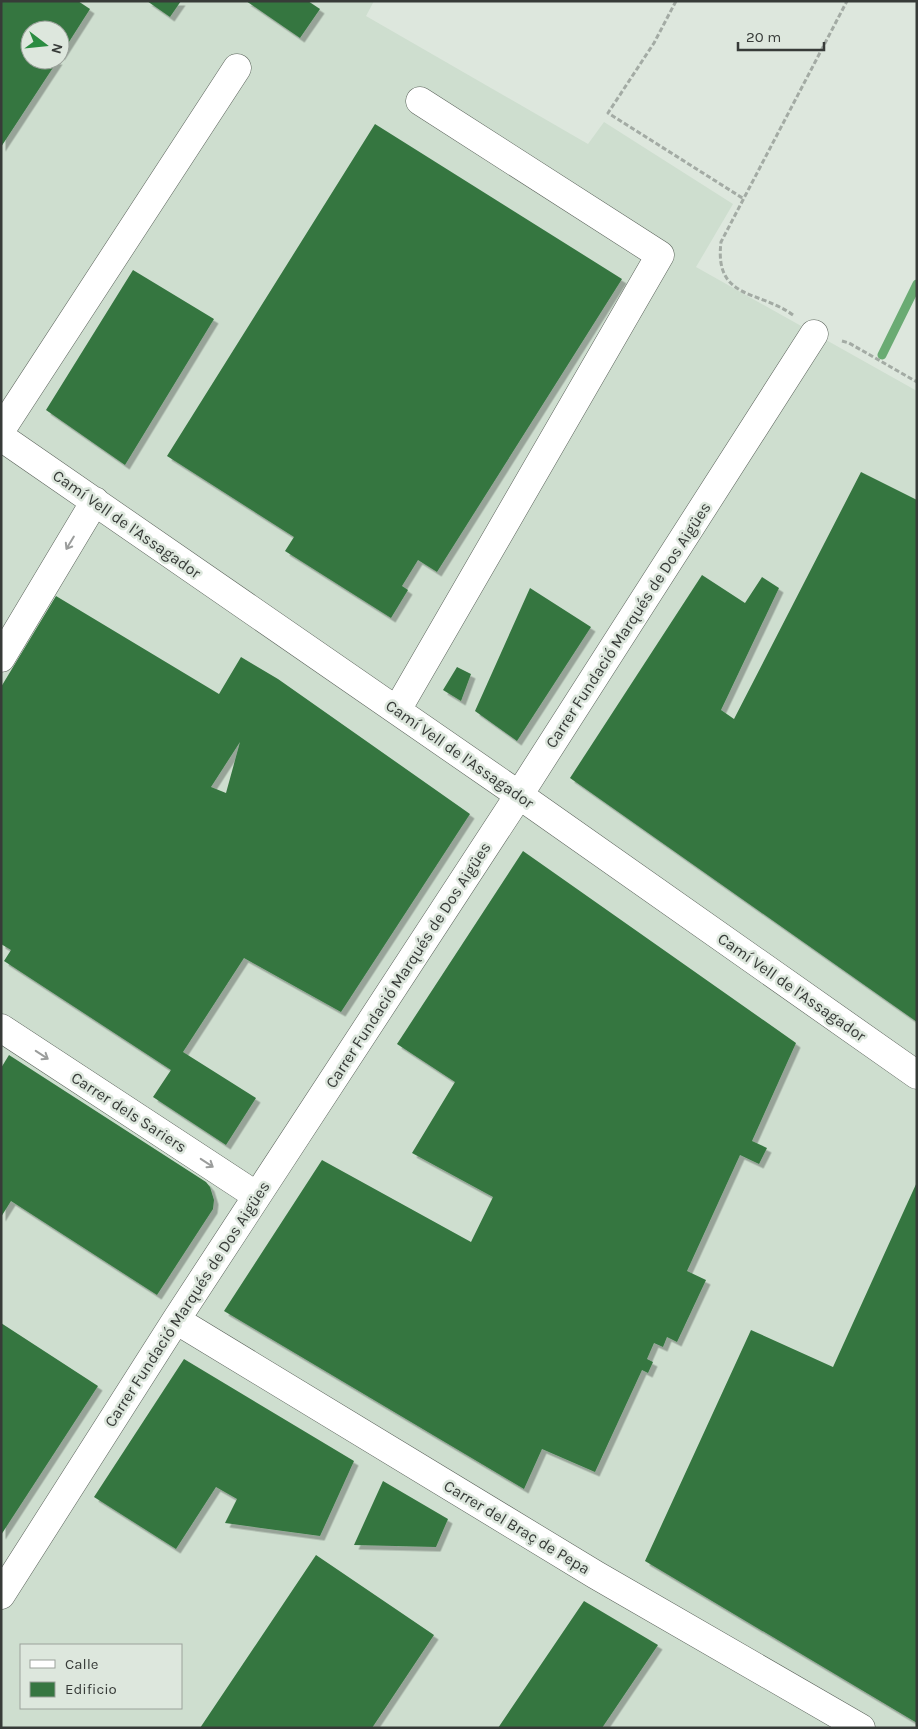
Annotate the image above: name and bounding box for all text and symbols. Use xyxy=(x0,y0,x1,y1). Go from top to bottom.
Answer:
north arrow xyxy=(20,20,70,70)
scale bar xyxy=(738,20,824,52)
text: 20 m xyxy=(746,28,781,46)
text: N xyxy=(47,41,67,56)
street label: Camí Vell de l'Assagador xyxy=(49,466,205,583)
street label: Carrer Fundació Marqués de Dos Aigües xyxy=(541,499,715,751)
one-way arrow xyxy=(65,536,75,550)
street label: Camí Vell de l'Assagador xyxy=(382,696,538,813)
street label: Carrer Fundació Marqués de Dos Aigües xyxy=(321,839,495,1091)
street label: Camí Vell de l'Assagador xyxy=(714,929,870,1046)
one-way arrow xyxy=(35,1050,49,1060)
street label: Carrer dels Sariers xyxy=(68,1068,190,1156)
one-way arrow xyxy=(200,1158,214,1168)
street label: Carrer Fundació Marqués de Dos Aigües xyxy=(100,1178,274,1430)
street label: Carrer del Braç de Pepa xyxy=(440,1476,594,1578)
legend xyxy=(20,1644,182,1709)
text: Calle xyxy=(65,1655,99,1673)
text: Edificio xyxy=(65,1680,117,1698)

